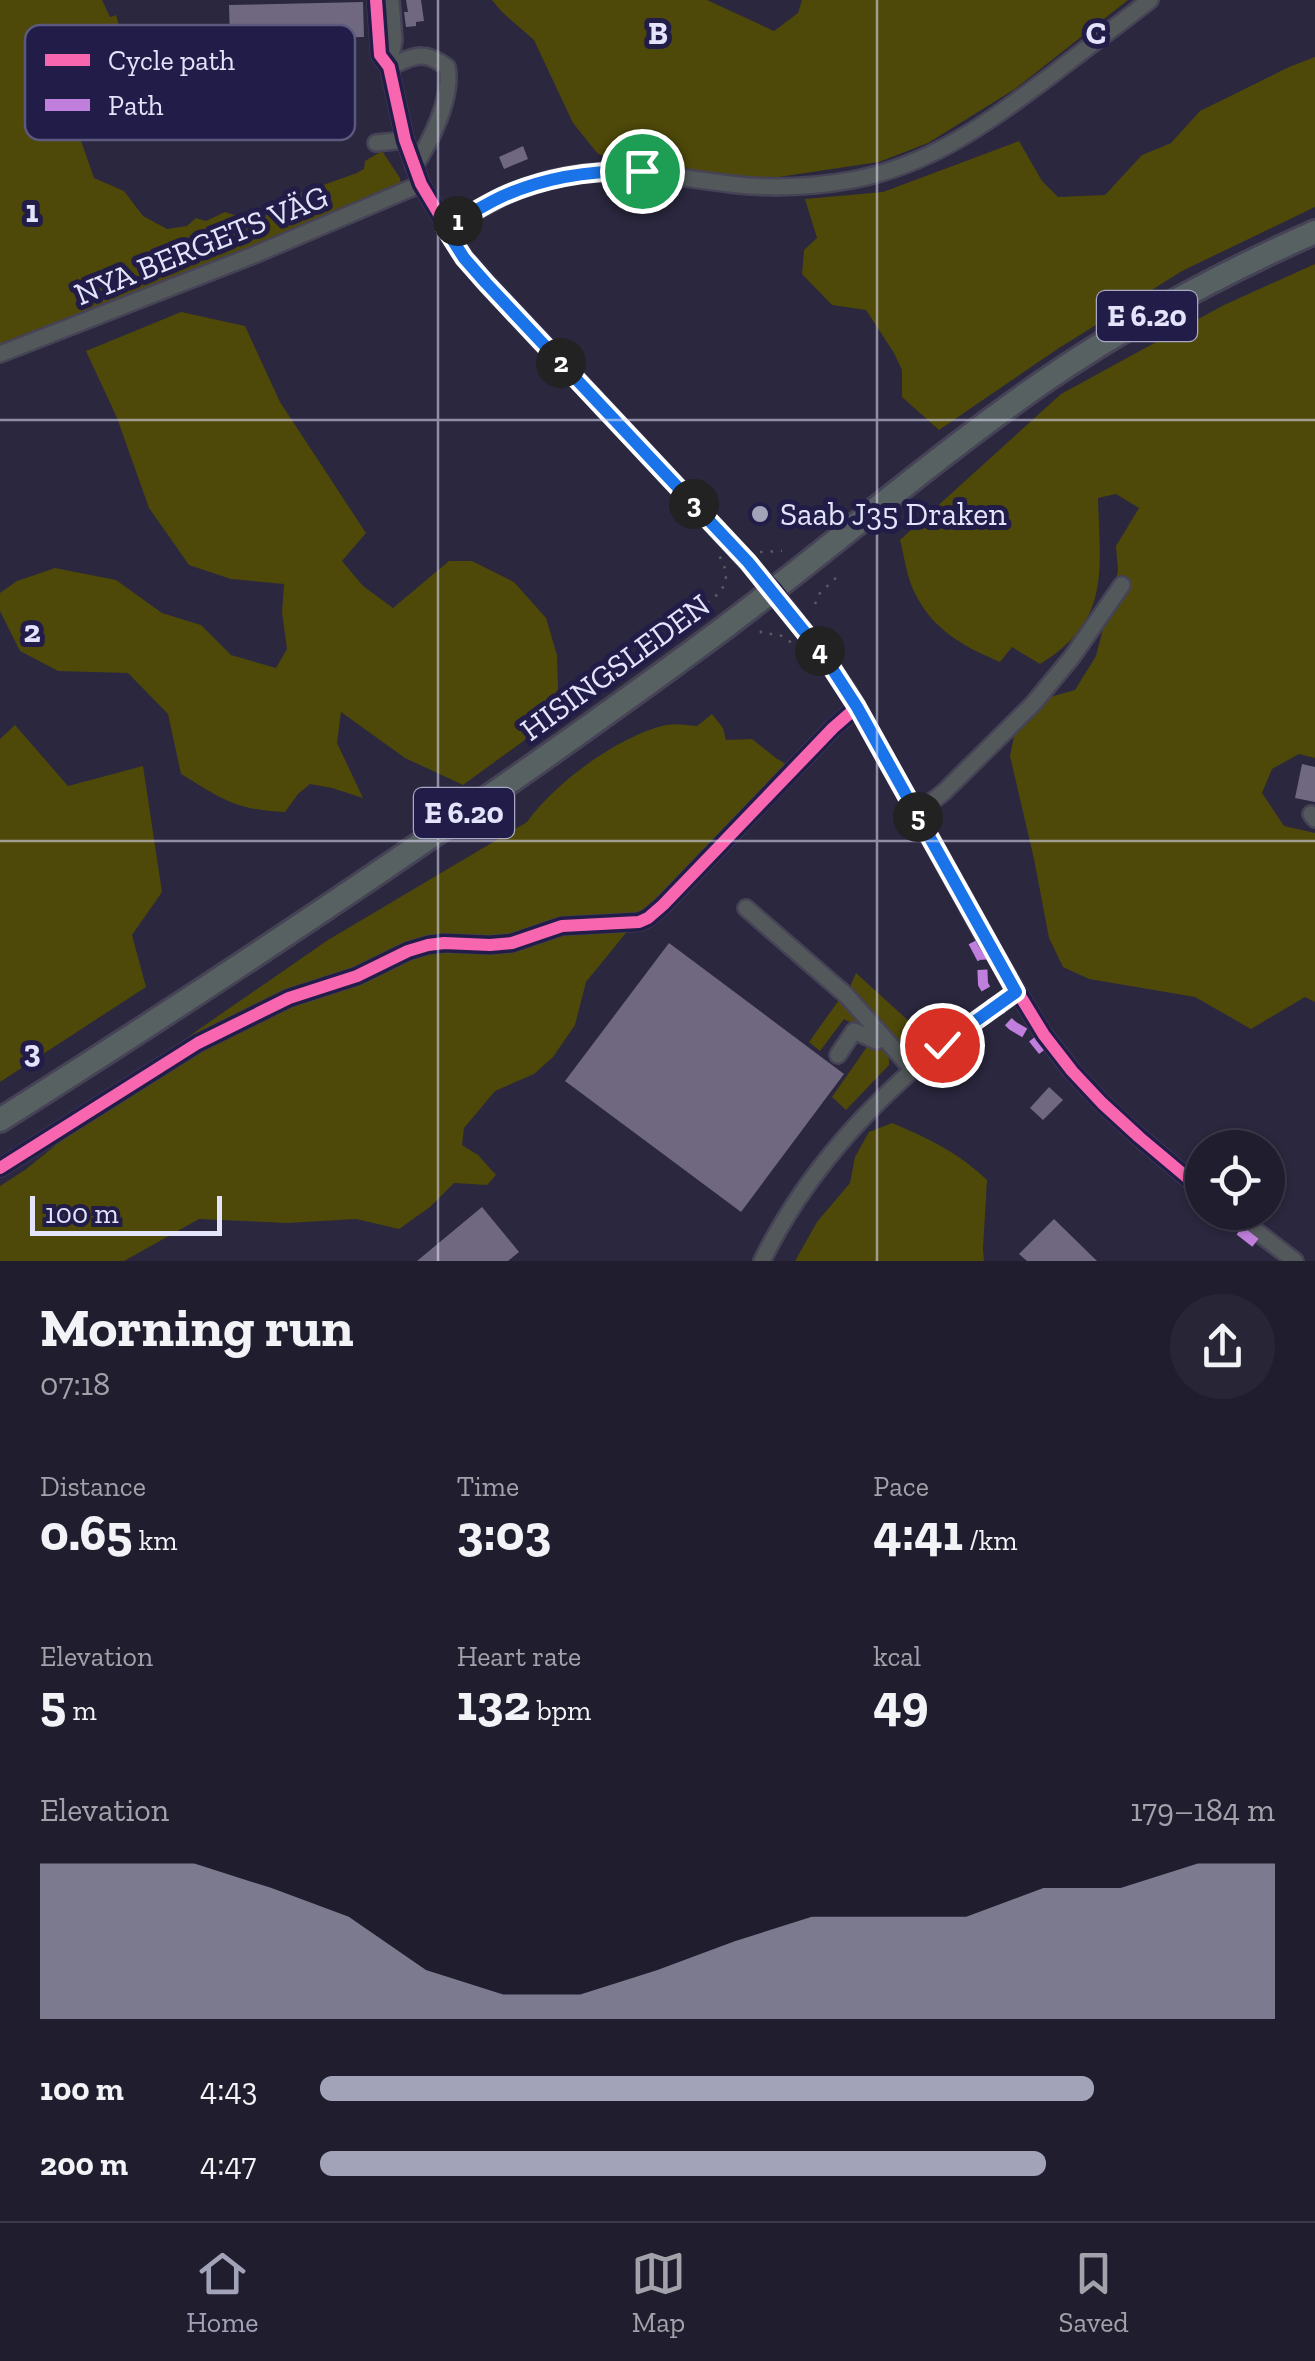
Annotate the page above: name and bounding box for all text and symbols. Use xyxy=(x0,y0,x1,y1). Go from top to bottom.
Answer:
text: B xyxy=(648,14,668,52)
text: C xyxy=(1086,14,1106,52)
legend xyxy=(25,25,355,140)
text: Cycle path xyxy=(108,44,235,77)
text: Path xyxy=(108,89,164,122)
pin xyxy=(600,129,685,214)
icon: arrive xyxy=(615,144,670,199)
street label: NYA BERGETS VÄG xyxy=(69,177,333,313)
text: 1 xyxy=(26,192,39,230)
pin: 1 xyxy=(433,196,483,246)
text: 1 xyxy=(452,204,464,237)
road number: E 6.20 xyxy=(1097,291,1197,341)
pin: 2 xyxy=(536,338,586,388)
text: 2 xyxy=(553,346,569,379)
pin: 3 xyxy=(669,479,719,529)
text: 3 xyxy=(687,487,701,520)
place label: Saab J35 Draken xyxy=(780,495,1007,533)
marker: Saab J35 Draken xyxy=(749,503,771,525)
street label: HISINGSLEDEN xyxy=(513,585,717,749)
text: 2 xyxy=(23,612,41,650)
pin: 4 xyxy=(795,626,845,676)
text: 4 xyxy=(812,634,828,667)
road number: E 6.20 xyxy=(414,788,514,838)
pin: 5 xyxy=(893,792,943,842)
text: 5 xyxy=(911,800,925,833)
pin xyxy=(900,1003,985,1088)
icon: check xyxy=(915,1018,970,1073)
text: 3 xyxy=(23,1032,41,1070)
map controls xyxy=(1185,1130,1285,1230)
button: locate xyxy=(1185,1130,1285,1230)
scale bar xyxy=(30,1191,222,1236)
text: 100 m xyxy=(45,1197,119,1230)
text: Morning run xyxy=(40,1294,354,1360)
button: share xyxy=(1170,1294,1275,1399)
text: 07:18 xyxy=(40,1365,110,1403)
text: Distance xyxy=(40,1470,146,1503)
text: Time xyxy=(457,1470,519,1503)
text: Pace xyxy=(873,1470,929,1503)
text: 0.65 xyxy=(40,1503,132,1563)
text: 3:03 xyxy=(457,1503,551,1563)
text: 4:41 xyxy=(873,1503,963,1563)
text: km xyxy=(132,1524,178,1557)
text: /km xyxy=(963,1524,1018,1557)
text: Elevation xyxy=(40,1640,153,1673)
text: Heart rate xyxy=(457,1640,581,1673)
text: kcal xyxy=(873,1640,921,1673)
text: 5 xyxy=(40,1673,66,1733)
text: 132 xyxy=(457,1673,530,1733)
text: 49 xyxy=(873,1673,929,1733)
text: m xyxy=(66,1694,97,1727)
text: bpm xyxy=(530,1694,591,1727)
text: Elevation xyxy=(40,1791,169,1829)
text: 179–184 m xyxy=(1130,1791,1275,1829)
text: 100 m xyxy=(40,2070,124,2108)
text: 4:43 xyxy=(200,2070,257,2108)
text: 200 m xyxy=(40,2145,128,2183)
text: 4:47 xyxy=(200,2145,256,2183)
tab: Home xyxy=(186,2246,258,2339)
tab: Map xyxy=(631,2246,686,2339)
tab: Saved xyxy=(1059,2246,1129,2339)

